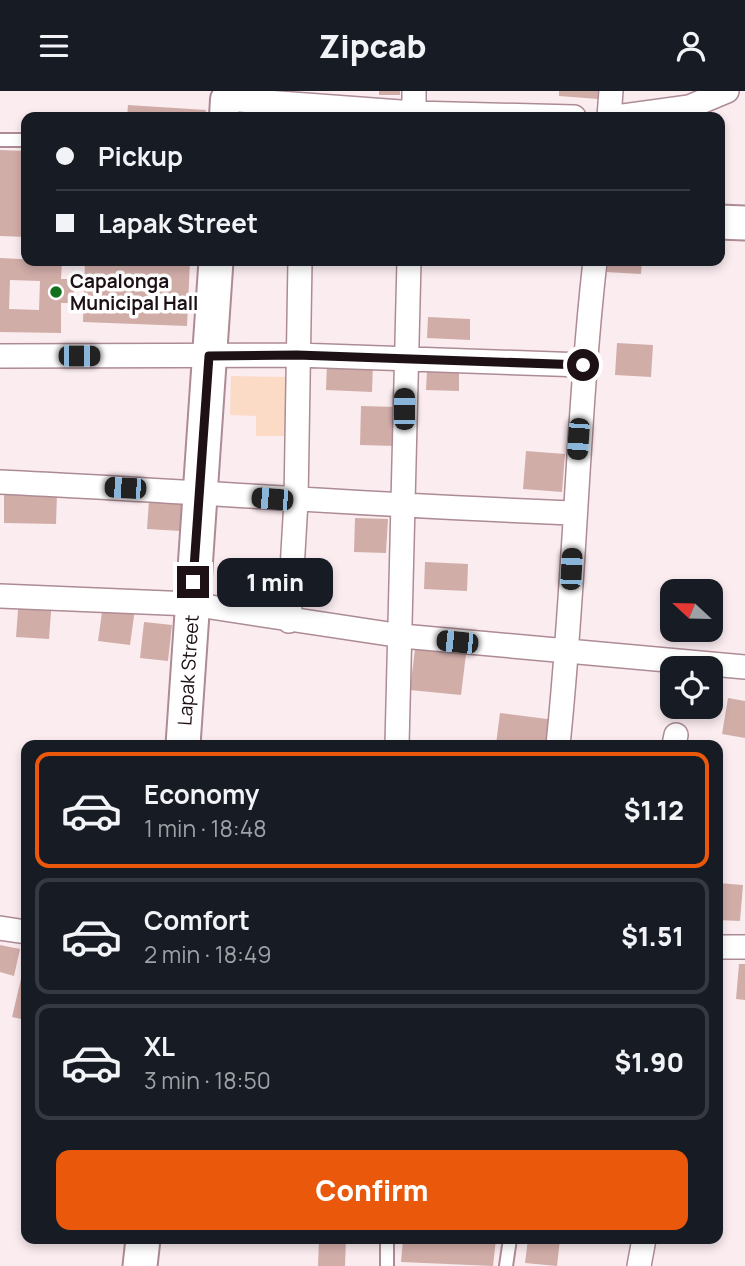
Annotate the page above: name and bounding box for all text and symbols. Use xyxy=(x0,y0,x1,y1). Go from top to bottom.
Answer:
text: Zipcab xyxy=(318,24,427,68)
icon: menu xyxy=(35,27,73,65)
icon: person xyxy=(672,27,710,65)
text: Pickup xyxy=(98,138,183,174)
text: Lapak Street xyxy=(98,205,258,241)
place label: Capalonga Municipal Hall xyxy=(70,268,198,316)
marker: Capalonga Municipal Hall xyxy=(48,284,64,300)
car xyxy=(59,346,101,367)
route start xyxy=(567,349,599,381)
car xyxy=(394,388,415,430)
car xyxy=(567,417,590,461)
car xyxy=(104,476,147,500)
car xyxy=(251,487,294,511)
car xyxy=(560,547,583,591)
callout: 1 min xyxy=(218,557,333,607)
route end xyxy=(177,566,209,598)
text: 1 min xyxy=(246,566,304,598)
north arrow xyxy=(660,579,723,642)
map controls xyxy=(660,579,723,719)
street label: Lapak Street xyxy=(171,614,205,727)
car xyxy=(436,629,479,655)
button: locate xyxy=(660,656,723,719)
text: Economy xyxy=(144,776,259,812)
icon: car xyxy=(60,779,123,842)
text: $1.12 xyxy=(624,792,684,828)
text: 1 min · 18:48 xyxy=(144,812,267,844)
text: Comfort xyxy=(144,902,250,938)
icon: car xyxy=(60,905,123,968)
text: $1.51 xyxy=(621,918,684,954)
text: 2 min · 18:49 xyxy=(144,938,271,970)
text: XL xyxy=(144,1028,175,1064)
icon: car xyxy=(60,1031,123,1094)
text: $1.90 xyxy=(615,1044,684,1080)
text: 3 min · 18:50 xyxy=(144,1064,271,1096)
button: Confirm xyxy=(56,1150,688,1230)

